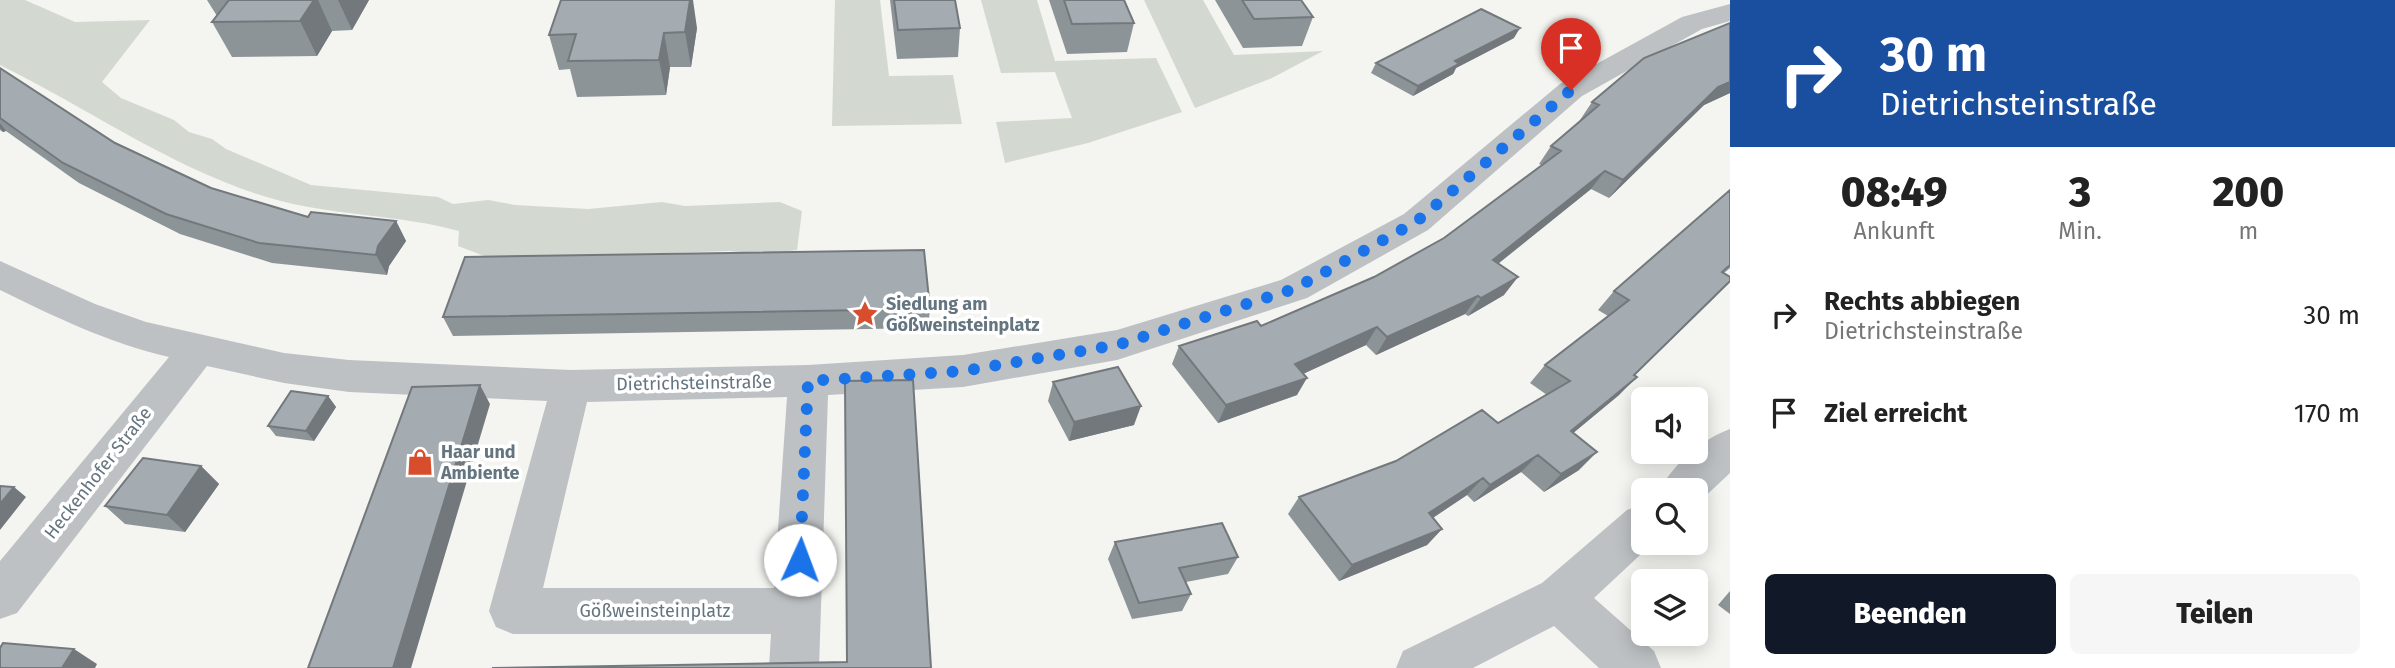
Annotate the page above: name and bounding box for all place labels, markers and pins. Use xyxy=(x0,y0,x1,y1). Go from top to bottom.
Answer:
pin xyxy=(1541,18,1601,90)
place label: Siedlung am Gößweinsteinplatz xyxy=(886,293,1040,336)
place icon: Siedlung am Gößweinsteinplatz xyxy=(850,299,880,329)
place label: Haar und Ambiente xyxy=(440,441,520,484)
shop icon: Haar und Ambiente xyxy=(405,447,435,477)

